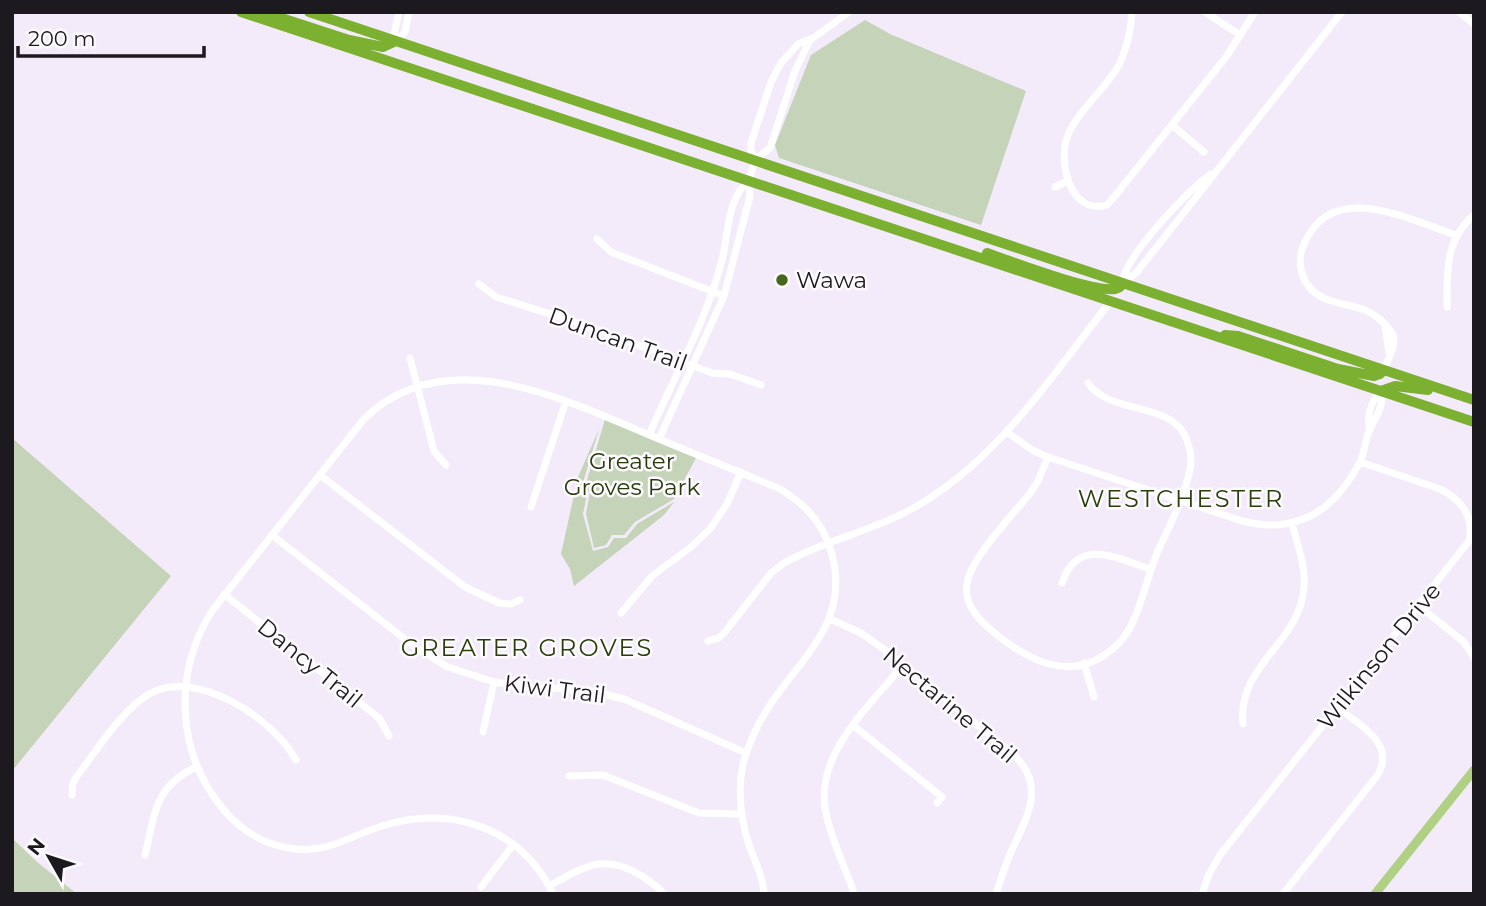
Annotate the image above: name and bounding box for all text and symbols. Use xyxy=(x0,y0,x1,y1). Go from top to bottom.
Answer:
scale bar xyxy=(18,14,203,58)
text: 200 m xyxy=(28,26,95,51)
place label: Wawa xyxy=(796,266,867,294)
marker: Wawa xyxy=(774,272,790,288)
street label: Duncan Trail xyxy=(545,301,691,377)
park label: Greater Groves Park xyxy=(564,447,701,501)
district label: WESTCHESTER xyxy=(1078,484,1284,513)
street label: Wilkinson Drive xyxy=(1311,577,1447,735)
street label: Dancy Trail xyxy=(252,612,368,714)
district label: GREATER GROVES xyxy=(401,633,653,662)
street label: Nectarine Trail xyxy=(877,641,1023,769)
street label: Kiwi Trail xyxy=(503,669,607,709)
north arrow xyxy=(14,822,84,892)
text: N xyxy=(22,833,50,860)

